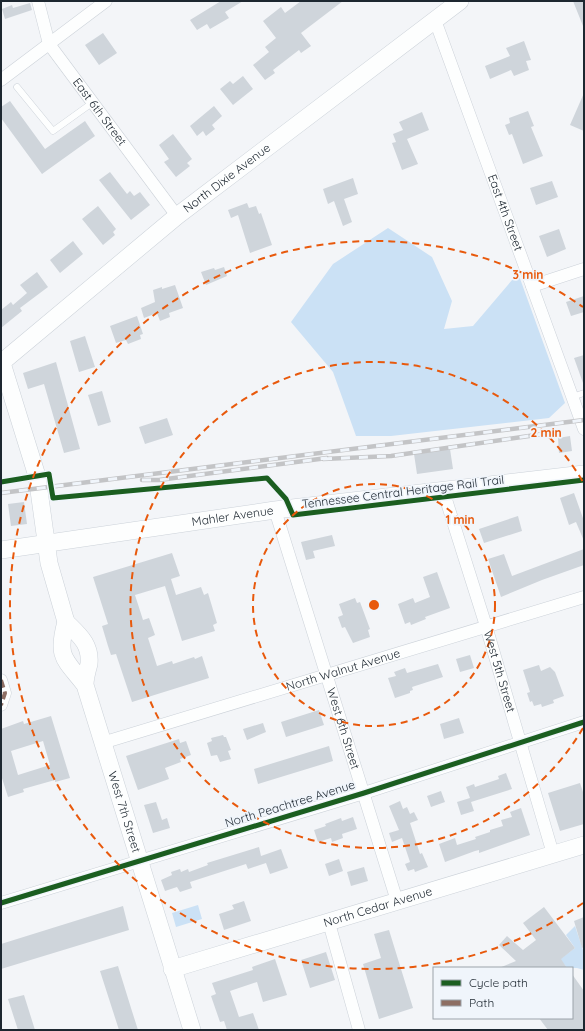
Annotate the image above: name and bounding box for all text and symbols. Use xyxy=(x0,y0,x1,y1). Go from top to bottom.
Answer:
street label: East 6th Street xyxy=(70,75,130,148)
street label: North Dixie Avenue xyxy=(180,140,273,216)
street label: East 4th Street xyxy=(485,172,526,253)
text: 3 min xyxy=(513,267,543,282)
text: 2 min xyxy=(530,425,562,440)
street label: Tennessee Central Heritage Rail Trail xyxy=(301,472,505,511)
street label: Mahler Avenue xyxy=(191,502,275,529)
text: 1 min xyxy=(445,512,475,527)
centre of rings xyxy=(367,598,381,612)
street label: West 5th Street xyxy=(481,629,519,714)
street label: North Walnut Avenue xyxy=(284,645,402,694)
street label: West 6th Street xyxy=(324,686,363,771)
street label: West 7th Street xyxy=(105,769,144,854)
street label: North Peachtree Avenue xyxy=(223,777,357,830)
street label: North Cedar Avenue xyxy=(321,883,434,930)
legend xyxy=(433,967,573,1019)
text: Cycle path xyxy=(469,975,528,990)
text: Path xyxy=(469,995,494,1010)

